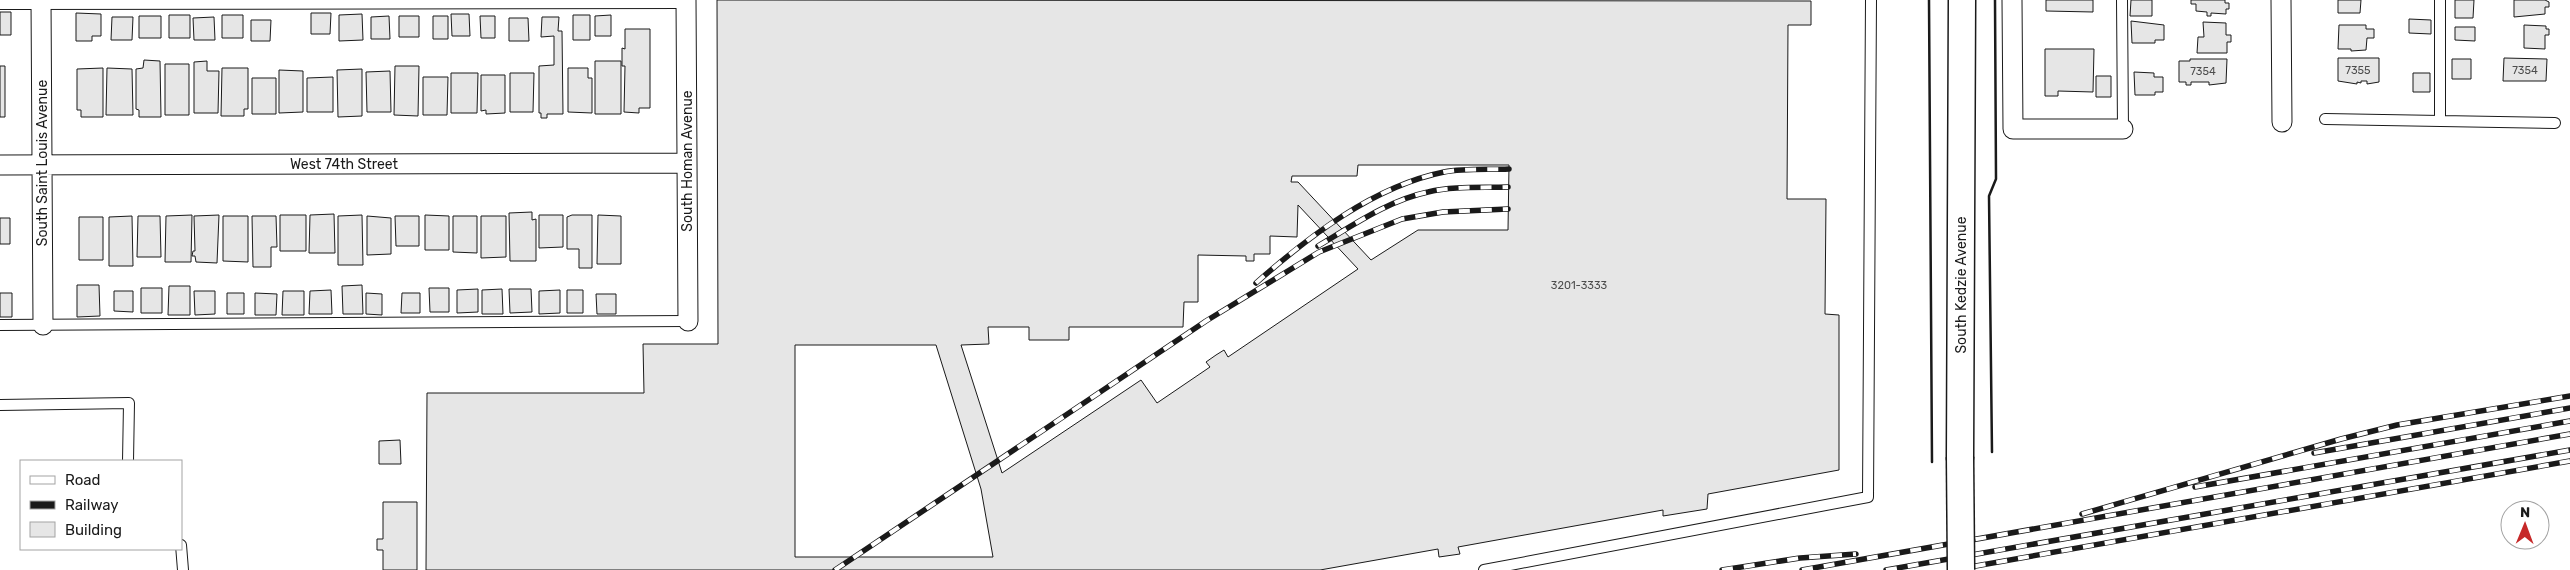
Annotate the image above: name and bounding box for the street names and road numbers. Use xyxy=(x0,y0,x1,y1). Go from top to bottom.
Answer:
street label: South Saint Louis Avenue xyxy=(34,80,51,246)
street label: South Homan Avenue xyxy=(679,90,696,232)
street label: West 74th Street xyxy=(290,156,399,173)
street label: South Kedzie Avenue xyxy=(1953,216,1970,354)

